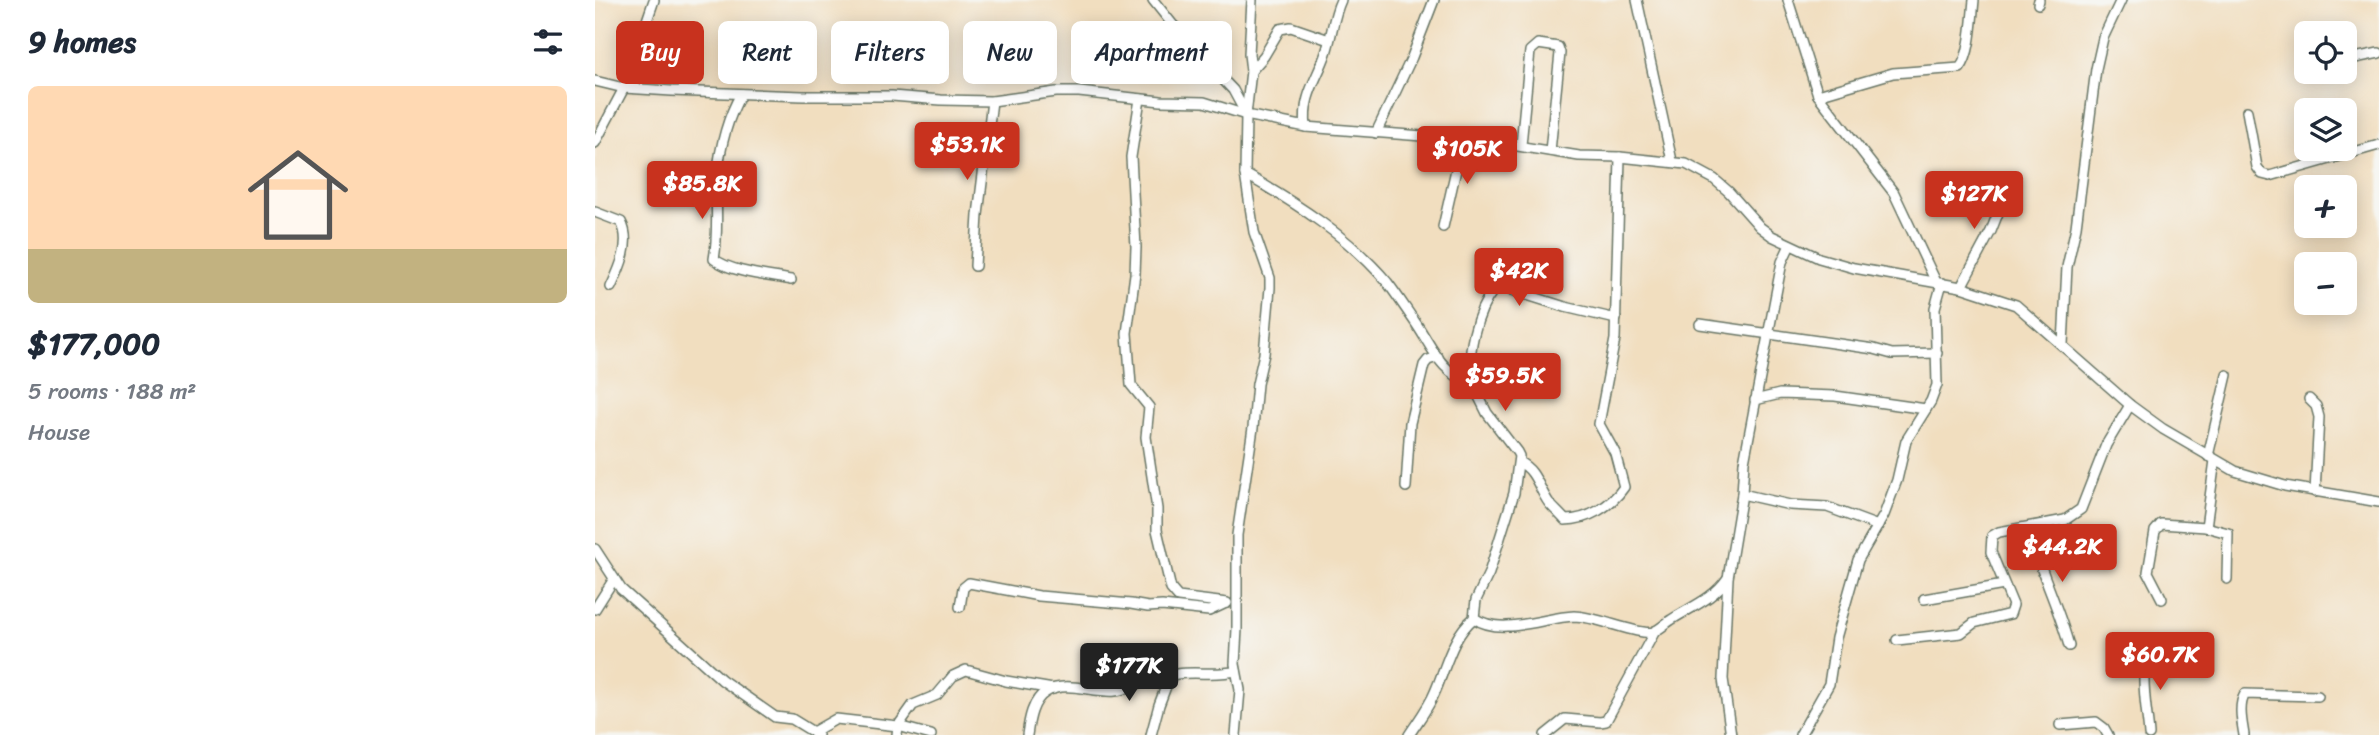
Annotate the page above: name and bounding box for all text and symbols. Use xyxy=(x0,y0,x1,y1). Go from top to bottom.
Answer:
text: 9 homes xyxy=(28,15,136,69)
chip: Buy xyxy=(616,21,704,84)
chip: Rent xyxy=(718,21,817,84)
chip: Filters xyxy=(831,21,949,84)
chip: New xyxy=(963,21,1057,84)
chip: Apartment xyxy=(1071,21,1232,84)
map controls xyxy=(2294,21,2357,315)
button: locate xyxy=(2294,21,2357,84)
icon: filters xyxy=(529,23,567,61)
button: layers xyxy=(2294,98,2357,161)
pin: $53.1K xyxy=(910,122,1024,182)
text: $53.1K xyxy=(931,124,1003,165)
pin: $105K xyxy=(1418,127,1516,186)
text: $105K xyxy=(1433,128,1501,169)
icon: home xyxy=(235,132,361,258)
pin: $85.8K xyxy=(645,162,759,221)
text: $85.8K xyxy=(663,163,741,204)
pin: $127K xyxy=(1925,172,2023,231)
text: $127K xyxy=(1941,173,2007,214)
button: + xyxy=(2294,175,2357,238)
pin: $42K xyxy=(1478,248,1560,308)
text: $42K xyxy=(1490,250,1548,291)
button: − xyxy=(2294,252,2357,315)
text: $177,000 xyxy=(28,317,160,371)
pin: $59.5K xyxy=(1448,354,1562,413)
text: $59.5K xyxy=(1466,355,1544,396)
text: 5 rooms · 188 m² xyxy=(28,371,196,412)
text: House xyxy=(28,412,90,453)
pin: $44.2K xyxy=(2005,524,2119,584)
text: $44.2K xyxy=(2023,526,2101,567)
pin: $60.7K xyxy=(2103,632,2217,692)
text: $60.7K xyxy=(2121,634,2199,675)
pin: $177K xyxy=(1080,644,1178,703)
text: $177K xyxy=(1096,645,1162,686)

